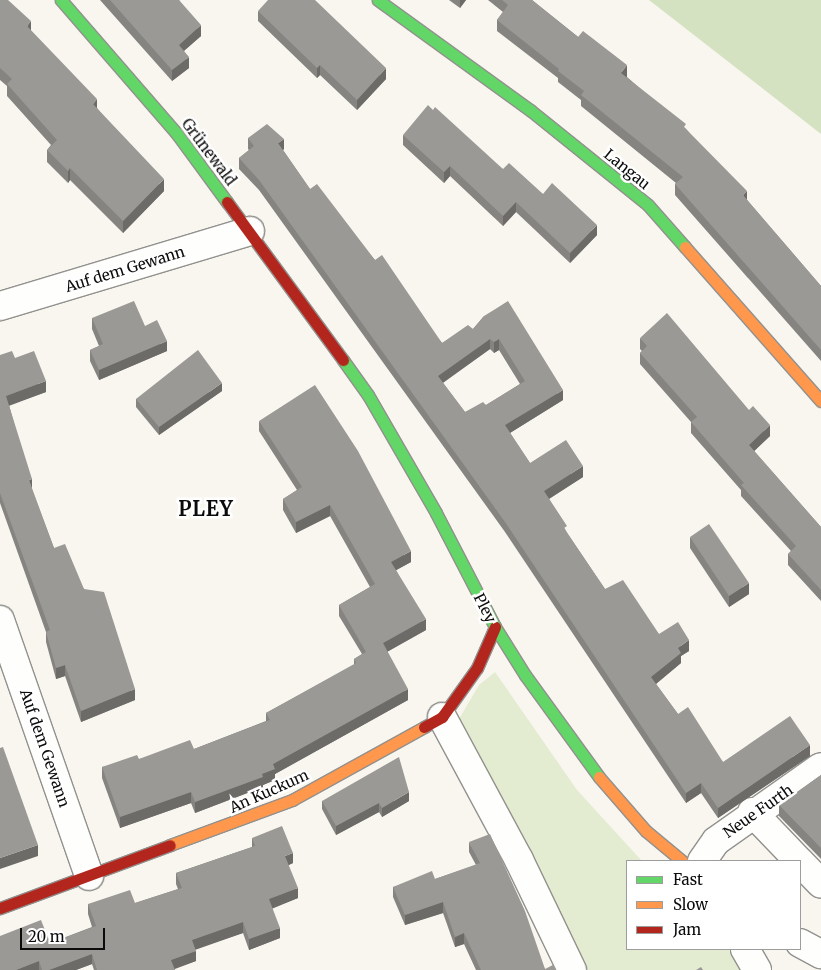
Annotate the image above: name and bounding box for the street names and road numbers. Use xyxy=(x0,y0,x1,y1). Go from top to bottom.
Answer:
street label: Grünewald xyxy=(178,115,240,189)
street label: Langau xyxy=(600,145,654,193)
street label: Auf dem Gewann xyxy=(63,242,187,296)
street label: Pley xyxy=(470,590,500,626)
street label: Auf dem Gewann xyxy=(16,686,74,810)
street label: An Kuckum xyxy=(227,766,311,816)
street label: Neue Furth xyxy=(720,780,796,842)

